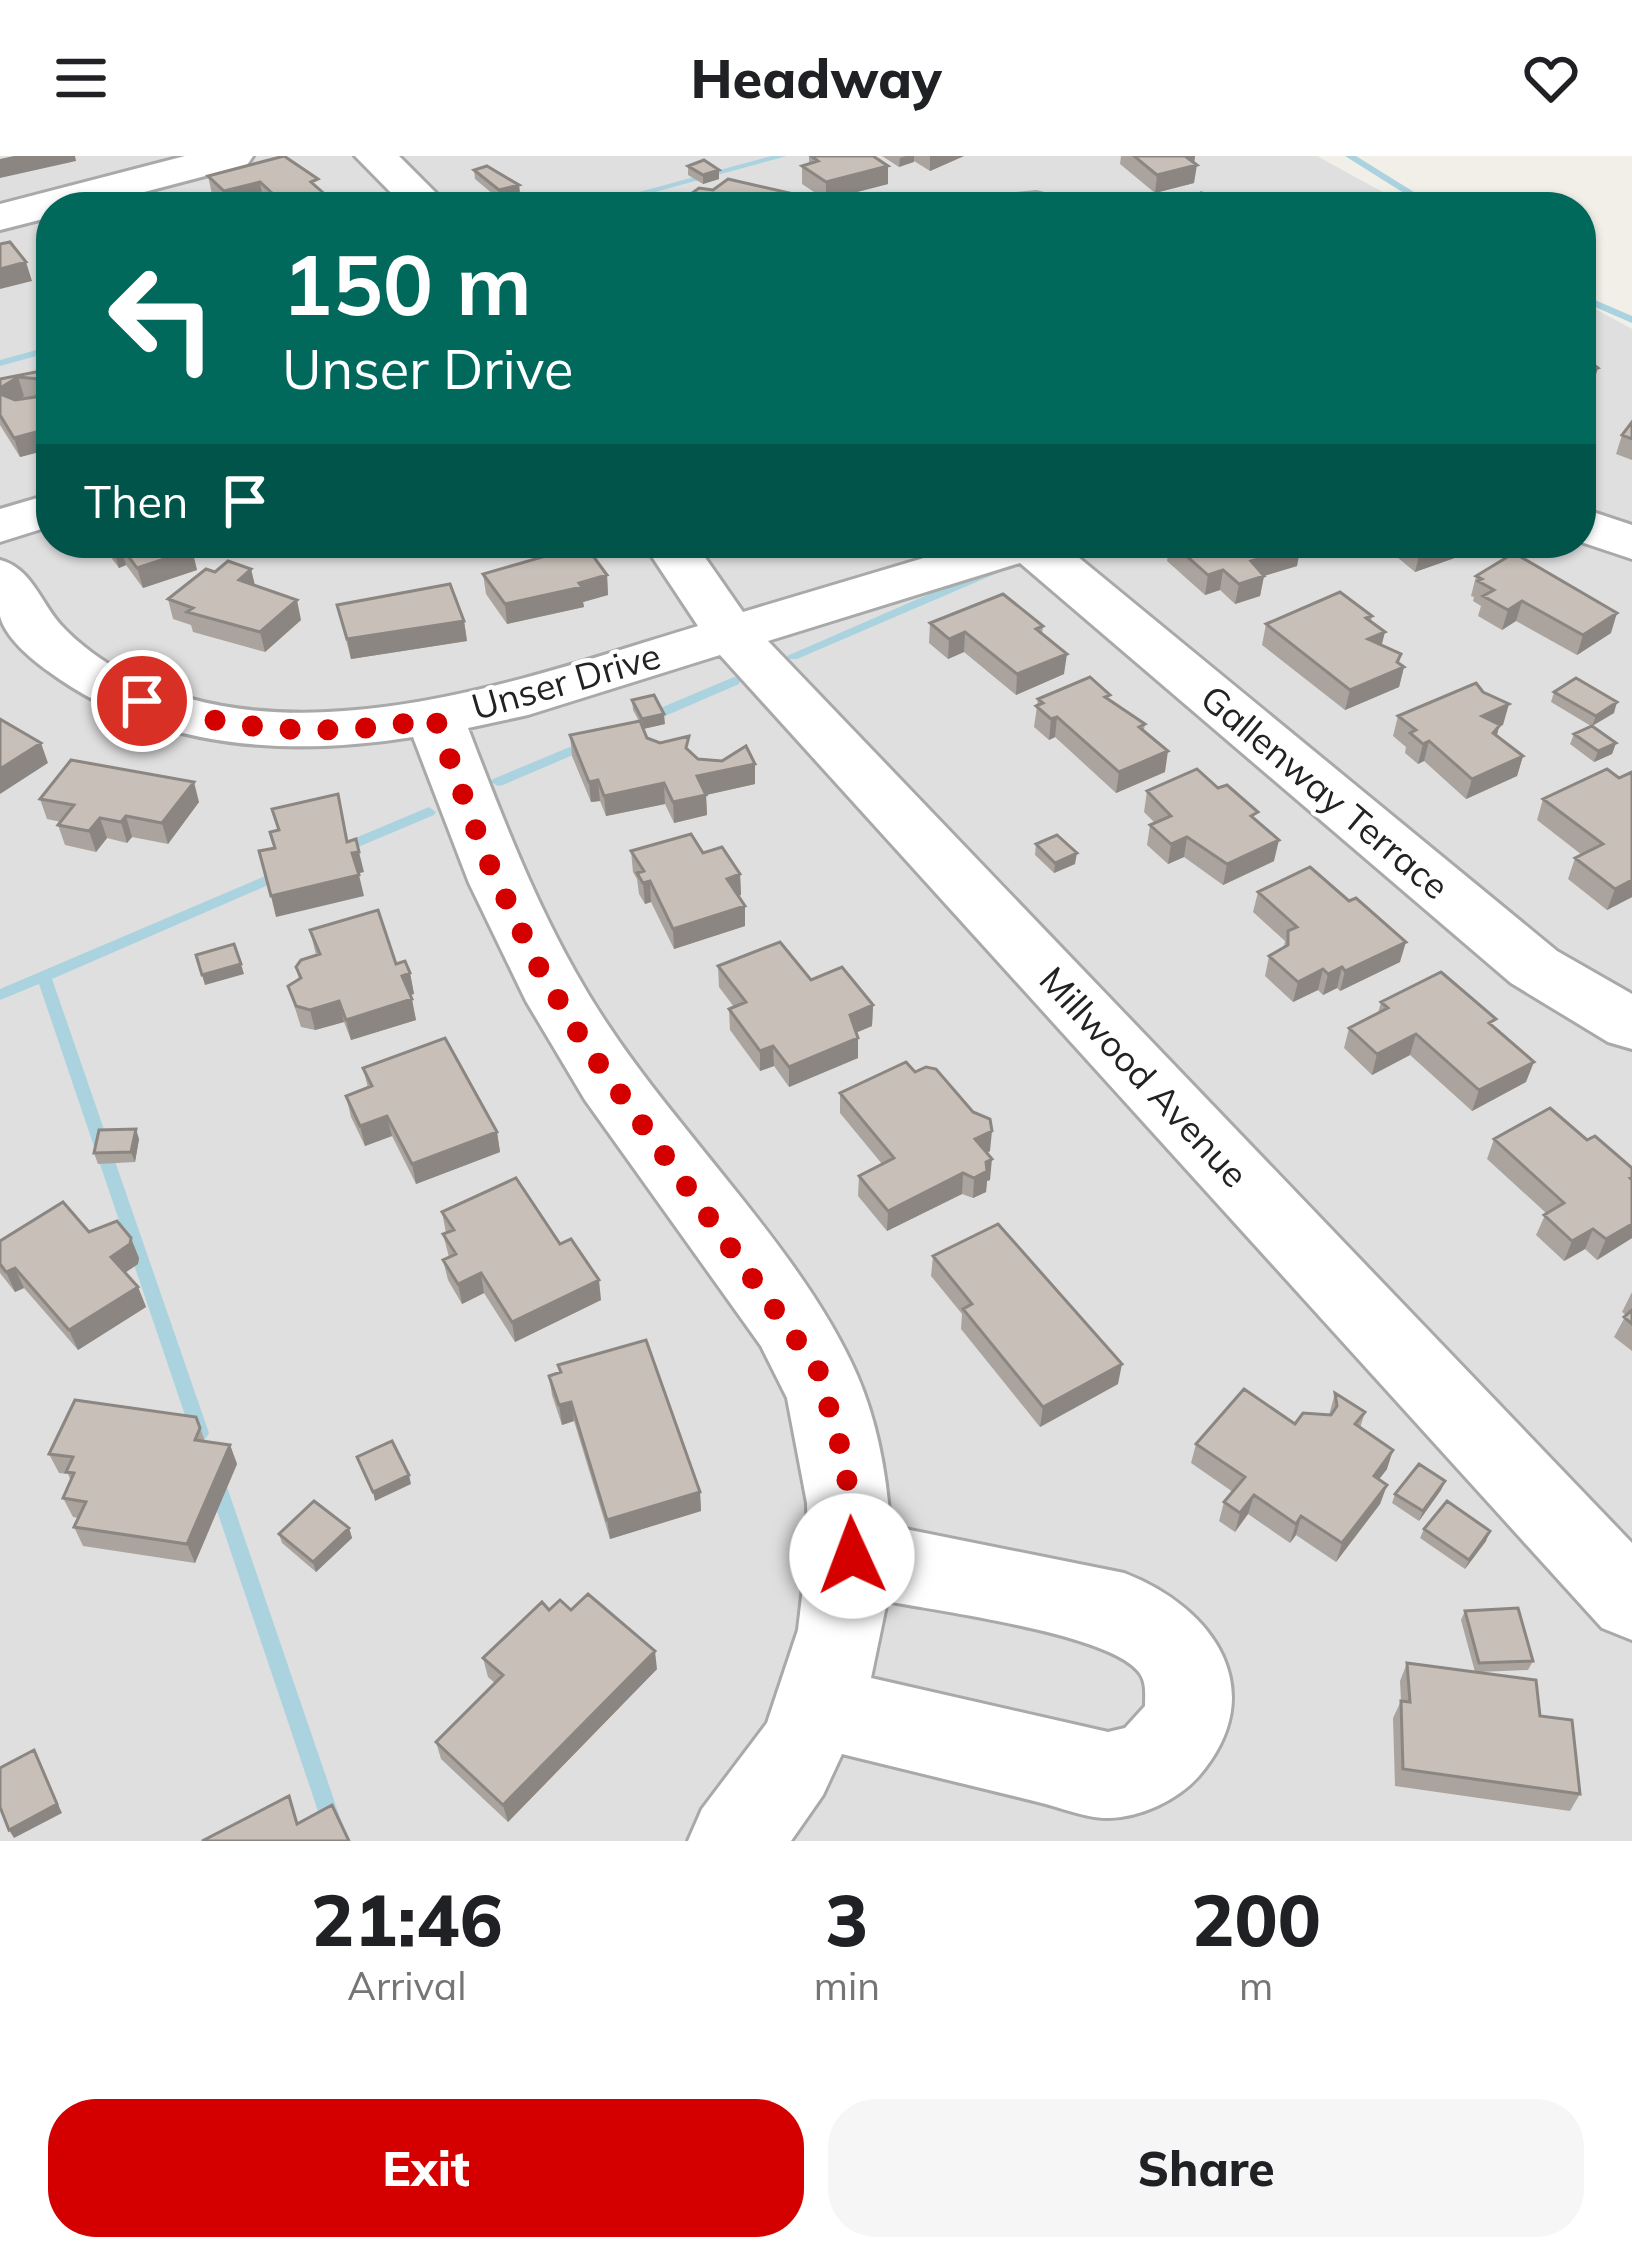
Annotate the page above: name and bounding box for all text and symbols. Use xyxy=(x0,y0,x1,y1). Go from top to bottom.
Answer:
text: Headway xyxy=(690,44,942,112)
icon: menu xyxy=(48,45,114,111)
icon: heart xyxy=(1518,45,1584,111)
text: 150 m xyxy=(282,231,532,336)
icon: left xyxy=(84,240,240,396)
text: Unser Drive xyxy=(282,335,573,403)
icon: arrive xyxy=(212,468,278,534)
text: Then xyxy=(84,473,188,529)
street label: Unser Drive xyxy=(466,632,665,729)
pin xyxy=(91,650,193,752)
icon: arrive xyxy=(109,668,175,734)
street label: Gallenway Terrace xyxy=(1192,675,1458,908)
street label: Millwood Avenue xyxy=(1031,957,1258,1196)
position arrow xyxy=(789,1493,915,1619)
text: 21:46 xyxy=(311,1874,503,1964)
text: 3 xyxy=(825,1874,869,1964)
text: 200 xyxy=(1191,1874,1321,1964)
text: Arrival xyxy=(347,1961,467,2010)
text: min xyxy=(814,1961,880,2010)
text: m xyxy=(1239,1961,1273,2010)
button: Exit xyxy=(48,2099,804,2237)
button: Share xyxy=(828,2099,1584,2237)

